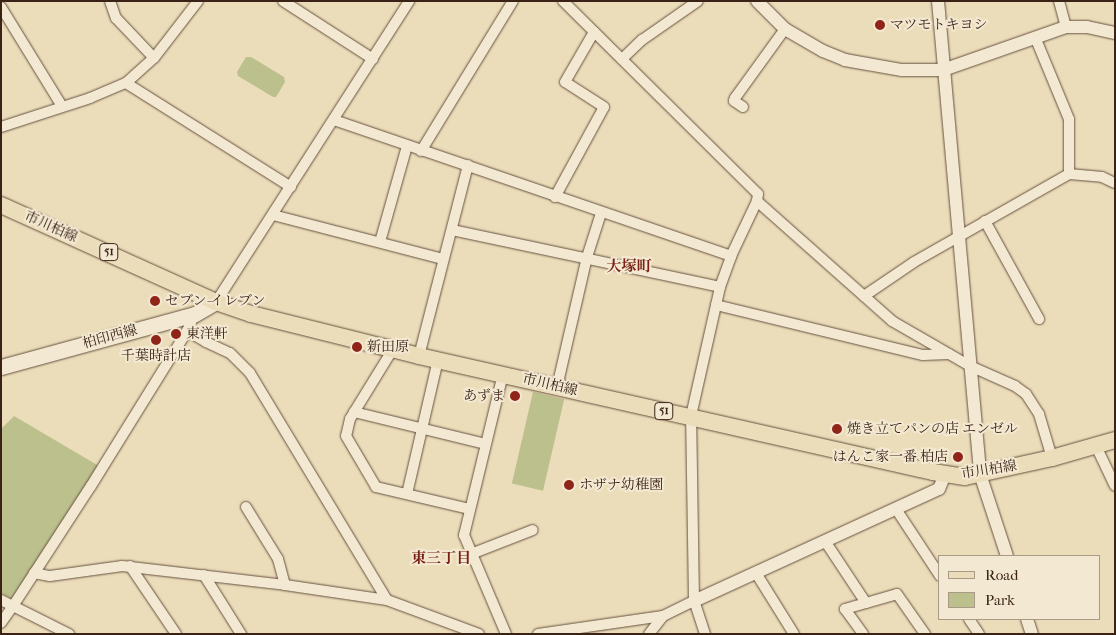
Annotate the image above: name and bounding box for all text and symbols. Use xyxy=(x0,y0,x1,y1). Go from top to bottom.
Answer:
place label: マツモトキヨシ xyxy=(890,17,988,33)
marker: マツモトキヨシ xyxy=(874,19,886,31)
street label: 市川柏線 xyxy=(22,208,80,246)
road number: 51 xyxy=(99,242,119,262)
district label: 大塚町 xyxy=(607,258,651,276)
place label: セブン-イレブン xyxy=(165,293,267,309)
marker: セブン-イレブン xyxy=(149,295,161,307)
street label: 柏印西線 xyxy=(81,322,139,352)
place label: 東洋軒 xyxy=(186,326,228,342)
marker: 東洋軒 xyxy=(170,328,182,340)
marker: 千葉時計店 xyxy=(150,334,162,346)
place label: 新田原 xyxy=(367,339,409,355)
marker: 新田原 xyxy=(351,341,363,353)
place label: 千葉時計店 xyxy=(121,348,191,364)
street label: 市川柏線 xyxy=(521,371,579,399)
place label: あずま xyxy=(463,388,505,404)
marker: あずま xyxy=(509,390,521,402)
road number: 51 xyxy=(654,402,674,421)
place label: 焼き立てパンの店 エンゼル xyxy=(847,421,1018,437)
marker: 焼き立てパンの店 エンゼル xyxy=(831,423,843,435)
place label: はんこ家一番 柏店 xyxy=(833,449,948,465)
marker: はんこ家一番 柏店 xyxy=(952,451,964,463)
street label: 市川柏線 xyxy=(960,457,1018,483)
place label: ホザナ幼稚園 xyxy=(579,477,663,493)
marker: ホザナ幼稚園 xyxy=(563,479,575,491)
district label: 東三丁目 xyxy=(411,550,471,568)
legend xyxy=(938,555,1101,620)
text: Road xyxy=(985,566,1018,584)
text: Park xyxy=(985,591,1015,609)

